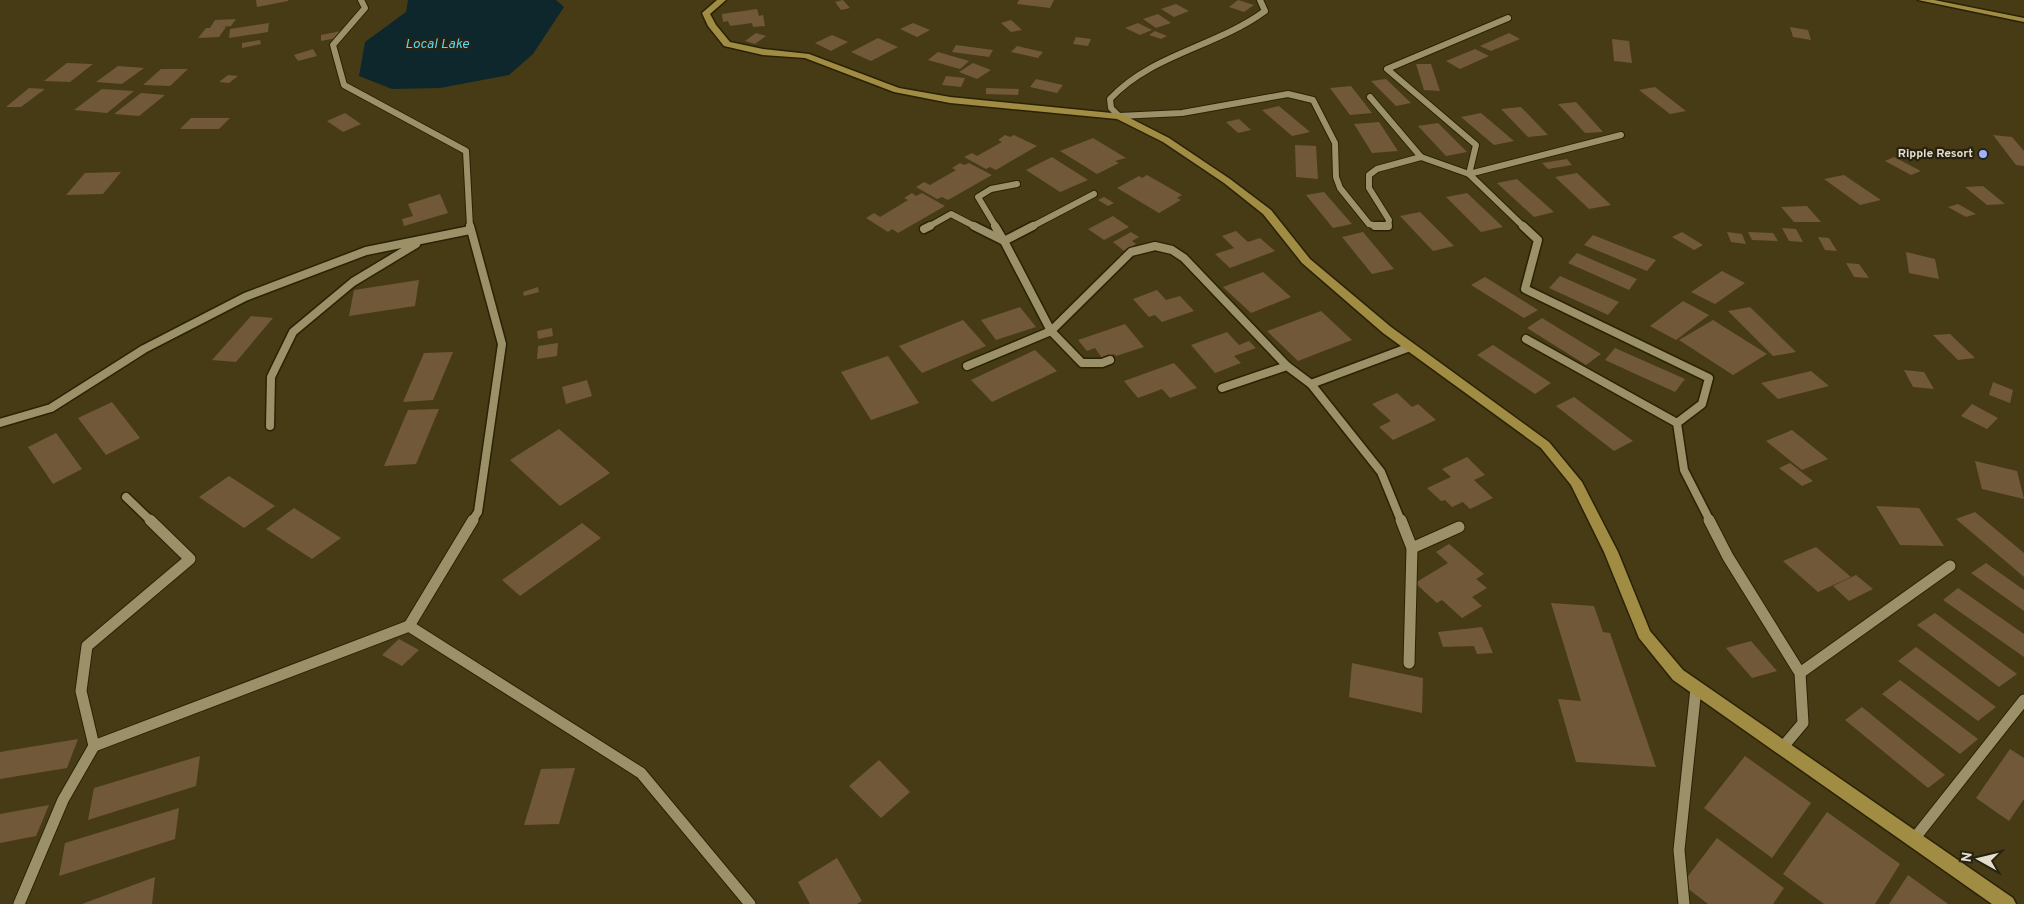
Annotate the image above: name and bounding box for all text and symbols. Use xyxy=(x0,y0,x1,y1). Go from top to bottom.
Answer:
water label: Local Lake xyxy=(405,36,470,53)
place label: Ripple Resort xyxy=(1898,146,1973,162)
marker: Ripple Resort xyxy=(1977,148,1989,160)
north arrow xyxy=(1954,834,2004,884)
text: N xyxy=(1958,851,1977,864)

